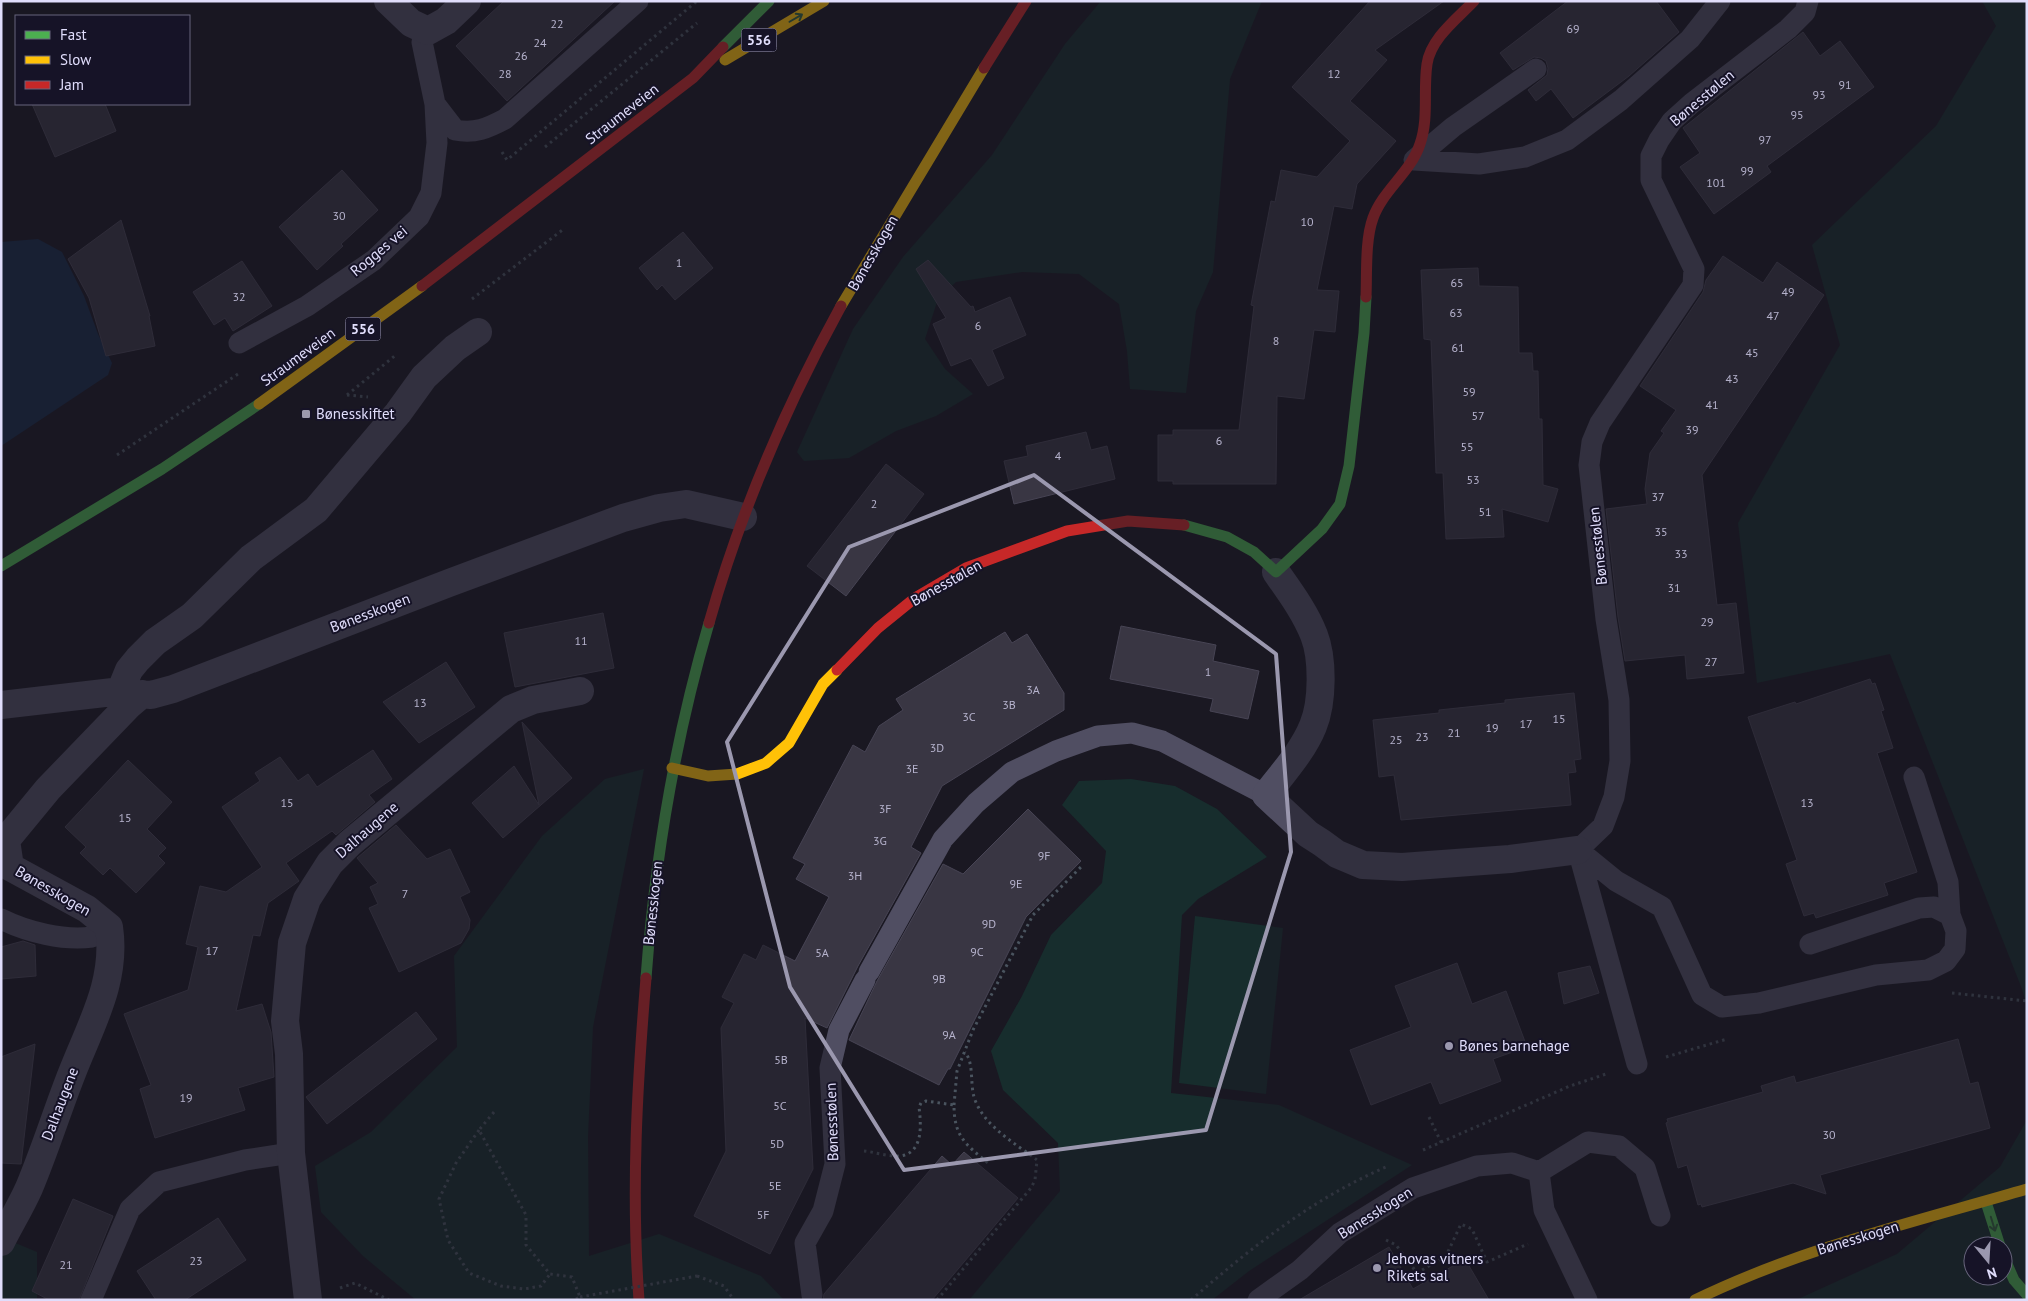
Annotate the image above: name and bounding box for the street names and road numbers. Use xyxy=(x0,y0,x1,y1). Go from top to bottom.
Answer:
road number: 556 xyxy=(742,28,776,52)
street label: Bønesstølen xyxy=(1666,65,1738,130)
street label: Straumeveien xyxy=(581,79,662,148)
street label: Bønesskogen xyxy=(843,212,902,294)
street label: Rogges vei xyxy=(346,221,411,280)
road number: 556 xyxy=(346,318,380,340)
street label: Straumeveien xyxy=(257,323,339,390)
street label: Bønesstølen xyxy=(1584,506,1611,586)
street label: Bønesstølen xyxy=(907,555,985,610)
street label: Bønesskogen xyxy=(327,589,413,636)
street label: Dalhaugene xyxy=(331,797,402,862)
street label: Bønesskogen xyxy=(639,860,666,946)
street label: Bønesskogen xyxy=(12,861,94,920)
street label: Dalhaugene xyxy=(37,1065,82,1143)
street label: Bønesstølen xyxy=(821,1082,842,1162)
street label: Bønesskogen xyxy=(1334,1182,1415,1243)
street label: Bønesskogen xyxy=(1815,1216,1901,1259)

